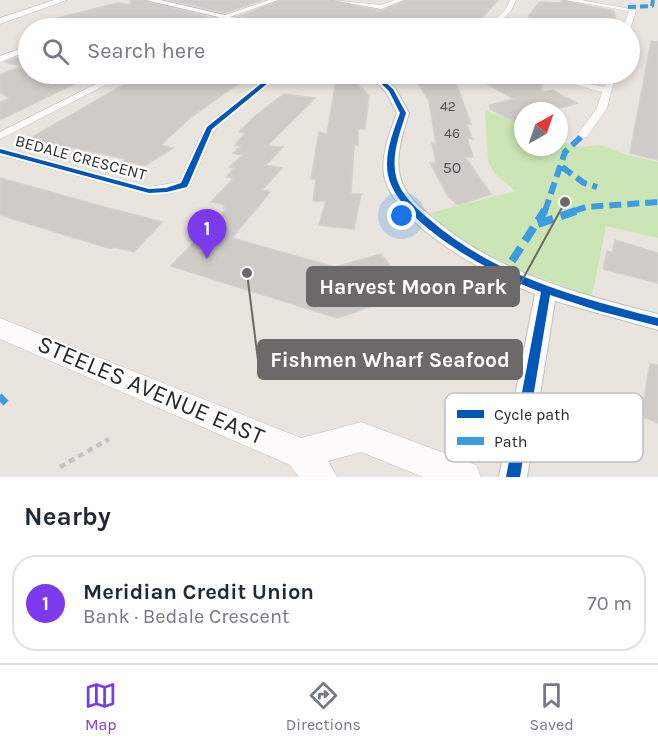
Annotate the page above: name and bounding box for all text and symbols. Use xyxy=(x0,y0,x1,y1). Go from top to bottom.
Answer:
search box xyxy=(18,18,640,84)
icon: search xyxy=(39,35,72,68)
text: Search here xyxy=(87,38,205,64)
house number: 42 xyxy=(440,98,456,115)
north arrow xyxy=(514,102,568,156)
house number: 46 xyxy=(444,125,460,142)
street label: BEDALE CRESCENT xyxy=(13,131,149,184)
house number: 50 xyxy=(443,158,461,177)
your location xyxy=(387,201,416,230)
pin: 1 xyxy=(188,210,226,259)
callout: Harvest Moon Park xyxy=(307,267,519,306)
text: Harvest Moon Park xyxy=(319,275,507,299)
street label: STEELES AVENUE EAST xyxy=(33,330,269,450)
callout: Fishmen Wharf Seafood xyxy=(258,340,522,379)
text: Fishmen Wharf Seafood xyxy=(270,348,510,372)
legend xyxy=(445,393,643,462)
text: Cycle path xyxy=(494,405,570,424)
text: Path xyxy=(494,432,527,451)
text: Nearby xyxy=(24,501,111,532)
text: Meridian Credit Union xyxy=(83,579,314,605)
text: 1 xyxy=(42,592,49,615)
text: 70 m xyxy=(587,592,632,615)
text: Bank · Bedale Crescent xyxy=(83,605,289,628)
tab: Map xyxy=(84,679,117,734)
tab: Directions xyxy=(286,679,361,734)
tab: Saved xyxy=(530,679,574,734)

